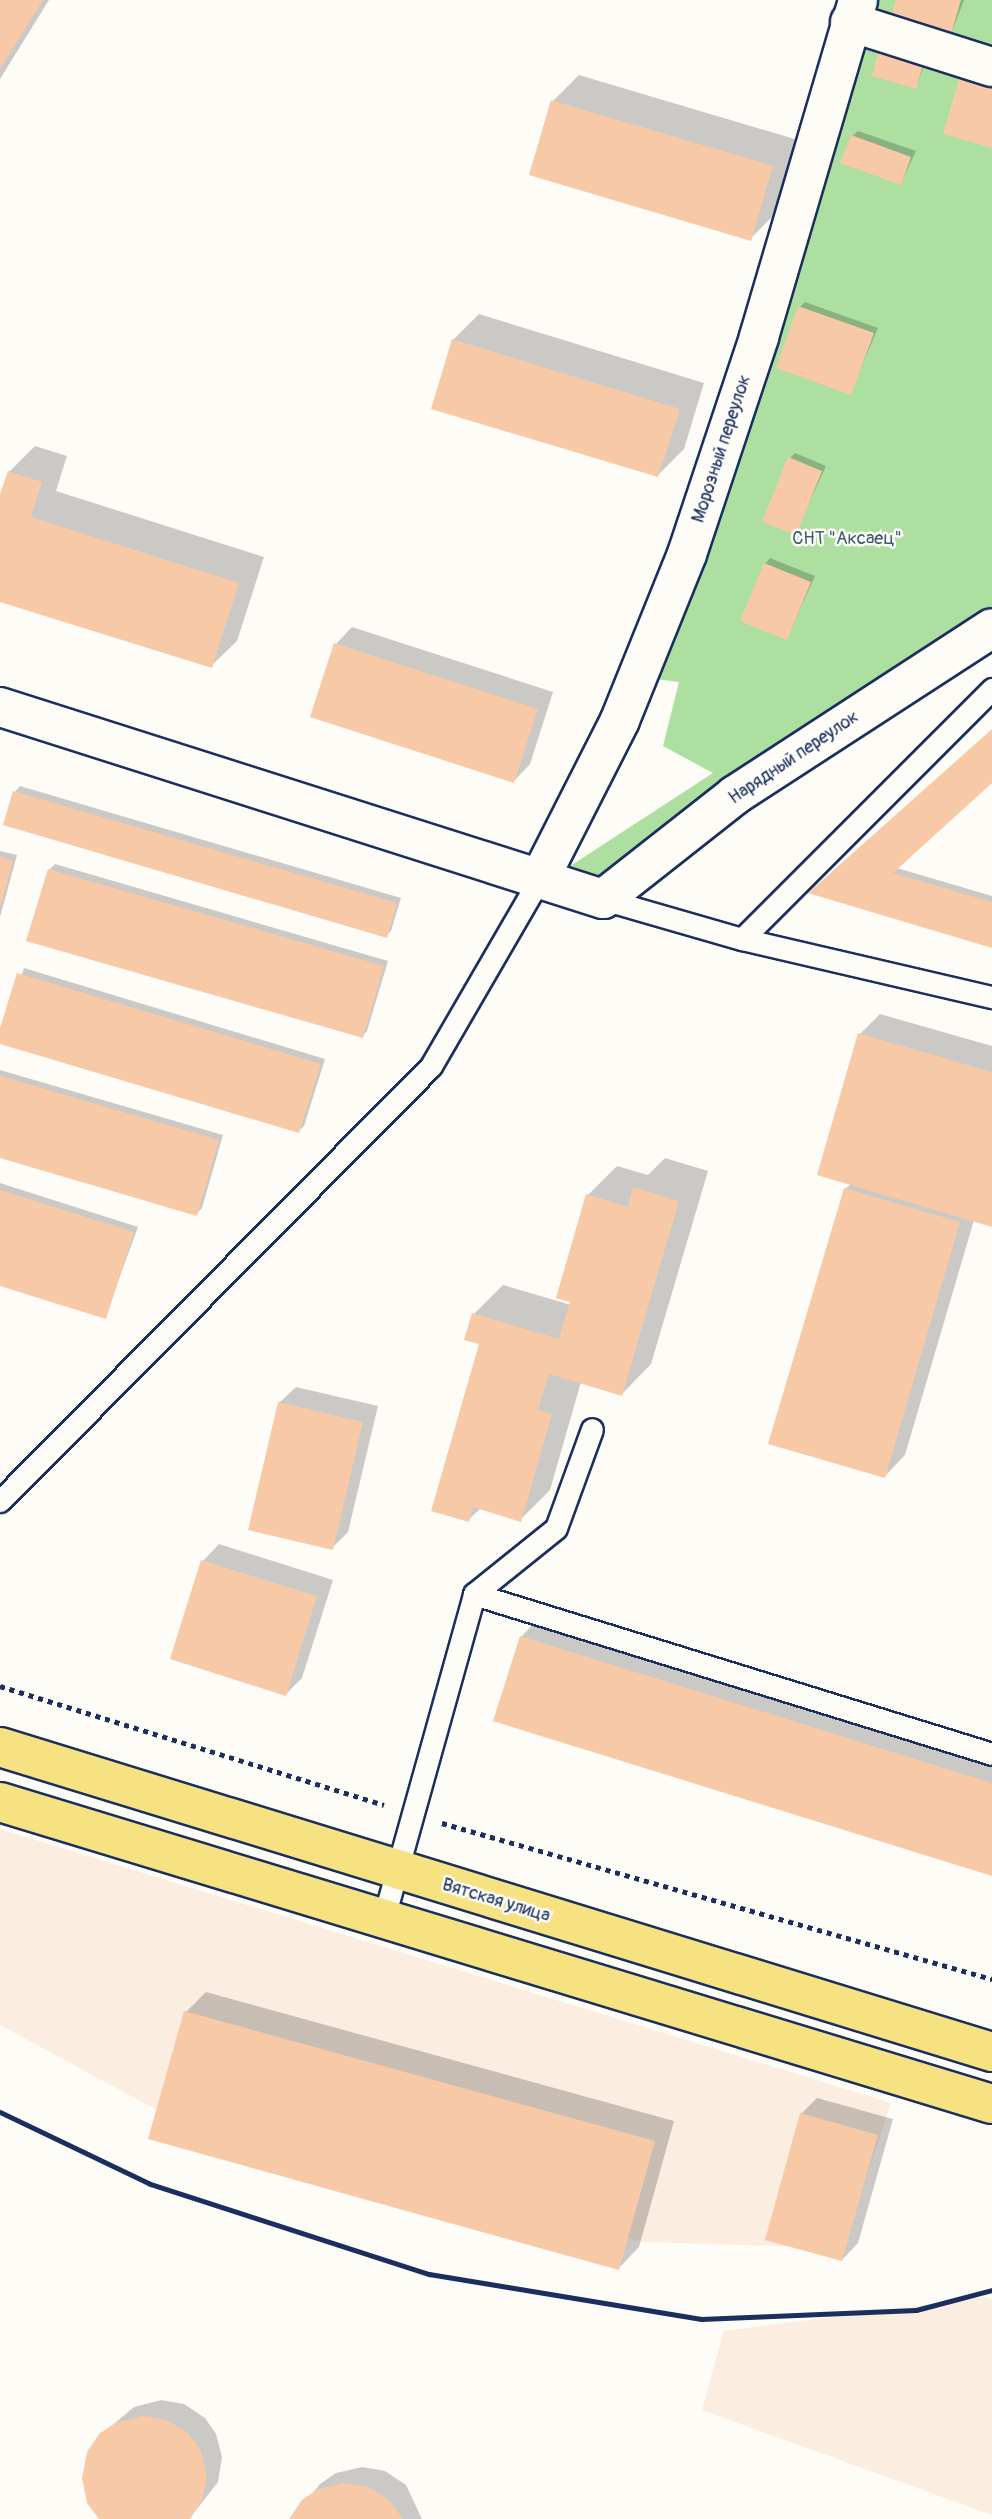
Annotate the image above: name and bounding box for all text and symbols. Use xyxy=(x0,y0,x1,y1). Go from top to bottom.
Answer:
street label: Морозный переулок xyxy=(688,372,756,526)
park label: СНТ "Аксаец" xyxy=(792,528,902,550)
street label: Нарядный переулок xyxy=(725,707,863,809)
street label: Вятская улица xyxy=(439,1874,553,1928)

